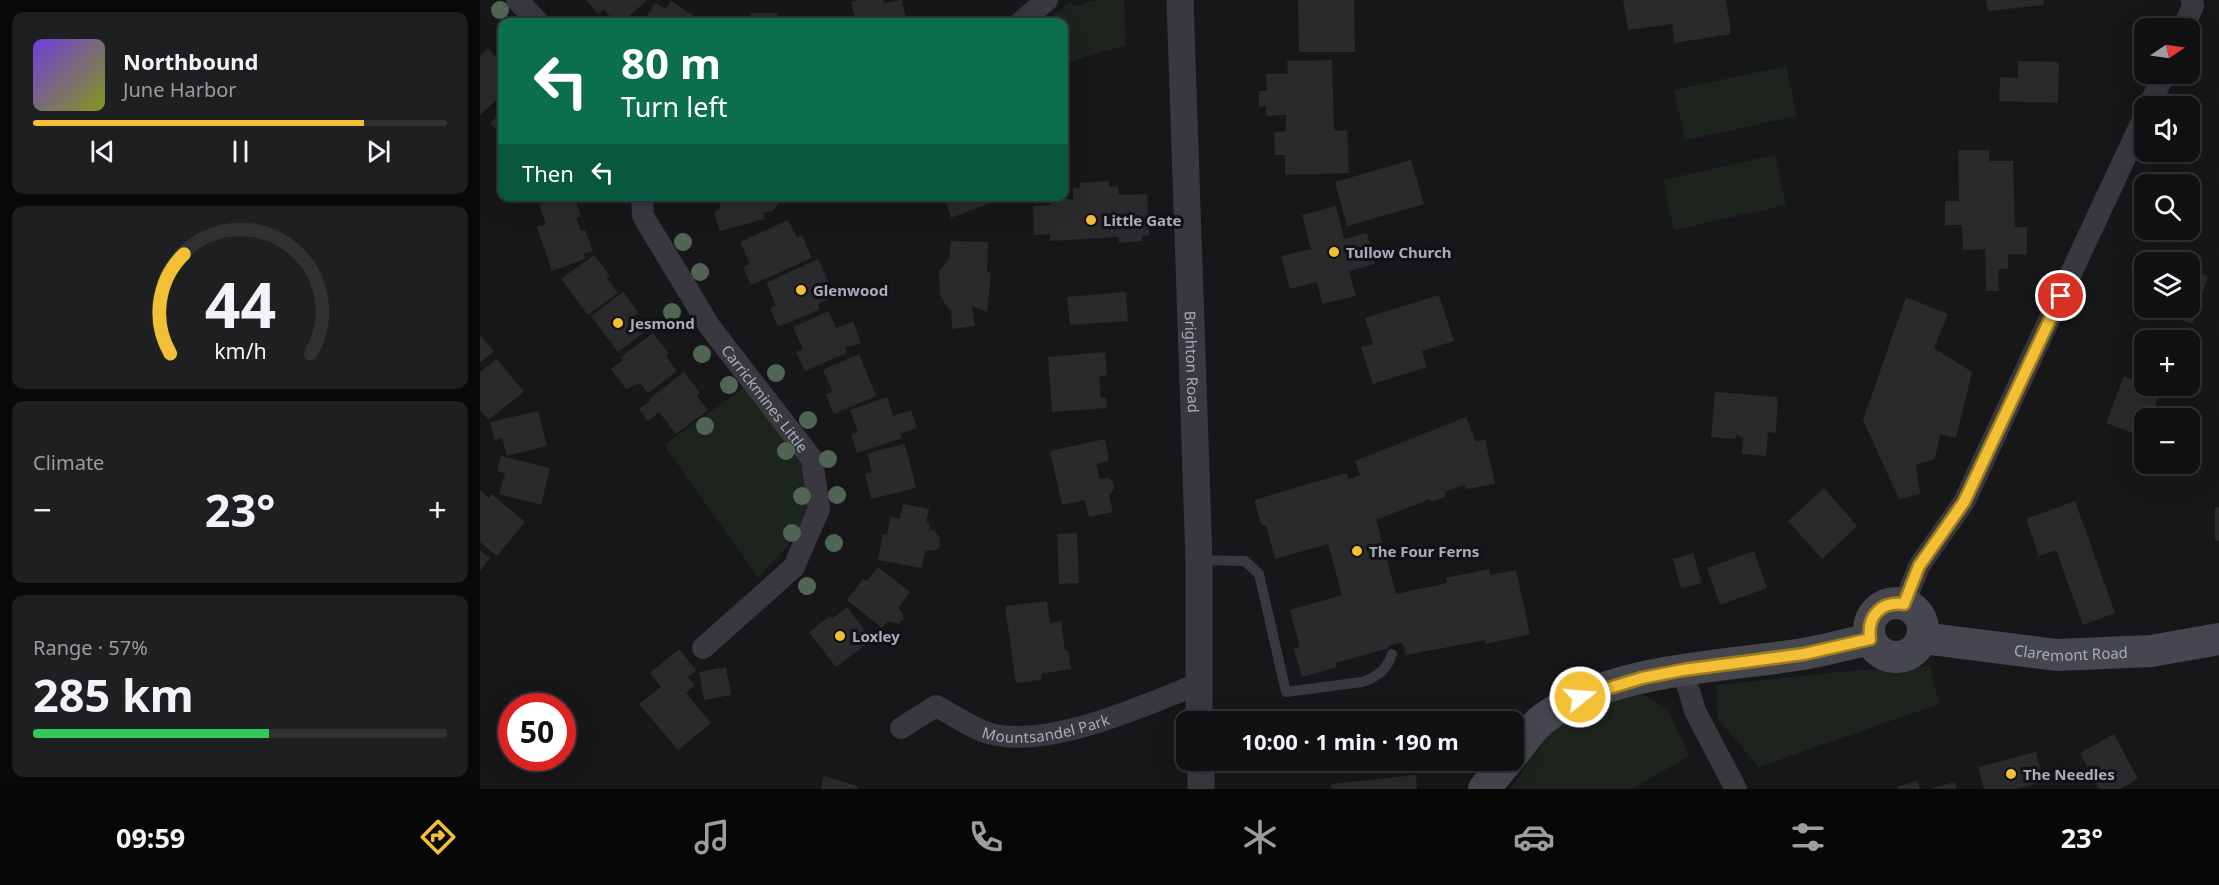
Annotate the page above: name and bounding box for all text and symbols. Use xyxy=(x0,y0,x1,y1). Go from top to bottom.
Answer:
north arrow xyxy=(2134,18,2200,84)
map controls xyxy=(2134,18,2200,474)
text: 80 m xyxy=(621,34,721,91)
icon: left xyxy=(522,42,600,120)
text: Northbound xyxy=(123,46,258,76)
text: June Harbor xyxy=(123,76,237,103)
text: Turn left xyxy=(621,88,727,125)
button: sound xyxy=(2134,96,2200,162)
icon: previous xyxy=(86,135,119,168)
icon: pause xyxy=(224,135,257,168)
icon: next xyxy=(362,135,395,168)
icon: left xyxy=(586,156,619,189)
text: Then xyxy=(522,158,574,188)
button: search xyxy=(2134,174,2200,240)
place label: Little Gate xyxy=(1103,210,1182,230)
marker: Little Gate xyxy=(1084,213,1098,227)
place label: Tullow Church xyxy=(1346,242,1451,262)
marker: Tullow Church xyxy=(1327,245,1341,259)
button: layers xyxy=(2134,252,2200,318)
text: 44 xyxy=(204,262,276,347)
pin xyxy=(2035,270,2086,321)
icon: arrive xyxy=(2044,279,2077,312)
place label: Glenwood xyxy=(813,280,888,300)
marker: Glenwood xyxy=(794,283,808,297)
street label: Brighton Road xyxy=(1181,310,1204,413)
place label: Jesmond xyxy=(628,313,695,333)
marker: Jesmond xyxy=(611,316,625,330)
button: + xyxy=(2134,330,2200,396)
text: km/h xyxy=(214,337,266,366)
street label: Carrickmines Little xyxy=(717,340,813,456)
button: − xyxy=(2134,408,2200,474)
text: Climate xyxy=(33,449,104,476)
text: 23° xyxy=(205,479,275,540)
text: − xyxy=(33,487,52,532)
text: + xyxy=(428,487,447,532)
place label: The Four Ferns xyxy=(1369,541,1479,561)
marker: The Four Ferns xyxy=(1350,544,1364,558)
place label: Loxley xyxy=(852,626,900,646)
marker: Loxley xyxy=(833,629,847,643)
text: Range · 57% xyxy=(33,634,148,661)
street label: Claremont Road xyxy=(2013,640,2128,665)
text: 285 km xyxy=(33,664,194,725)
position arrow xyxy=(1548,665,1612,729)
speed limit sign: 50 xyxy=(498,693,576,771)
street label: Mountsandel Park xyxy=(980,709,1112,747)
text: 10:00 · 1 min · 190 m xyxy=(1241,726,1459,756)
place label: The Needles xyxy=(2023,764,2115,784)
marker: The Needles xyxy=(2004,767,2018,781)
icon: directions xyxy=(417,816,459,858)
icon: music xyxy=(691,816,733,858)
icon: phone xyxy=(965,816,1007,858)
icon: climate xyxy=(1239,816,1281,858)
icon: car xyxy=(1513,816,1555,858)
icon: filters xyxy=(1787,816,1829,858)
text: 09:59 xyxy=(116,819,185,856)
text: 23° xyxy=(2061,819,2103,856)

